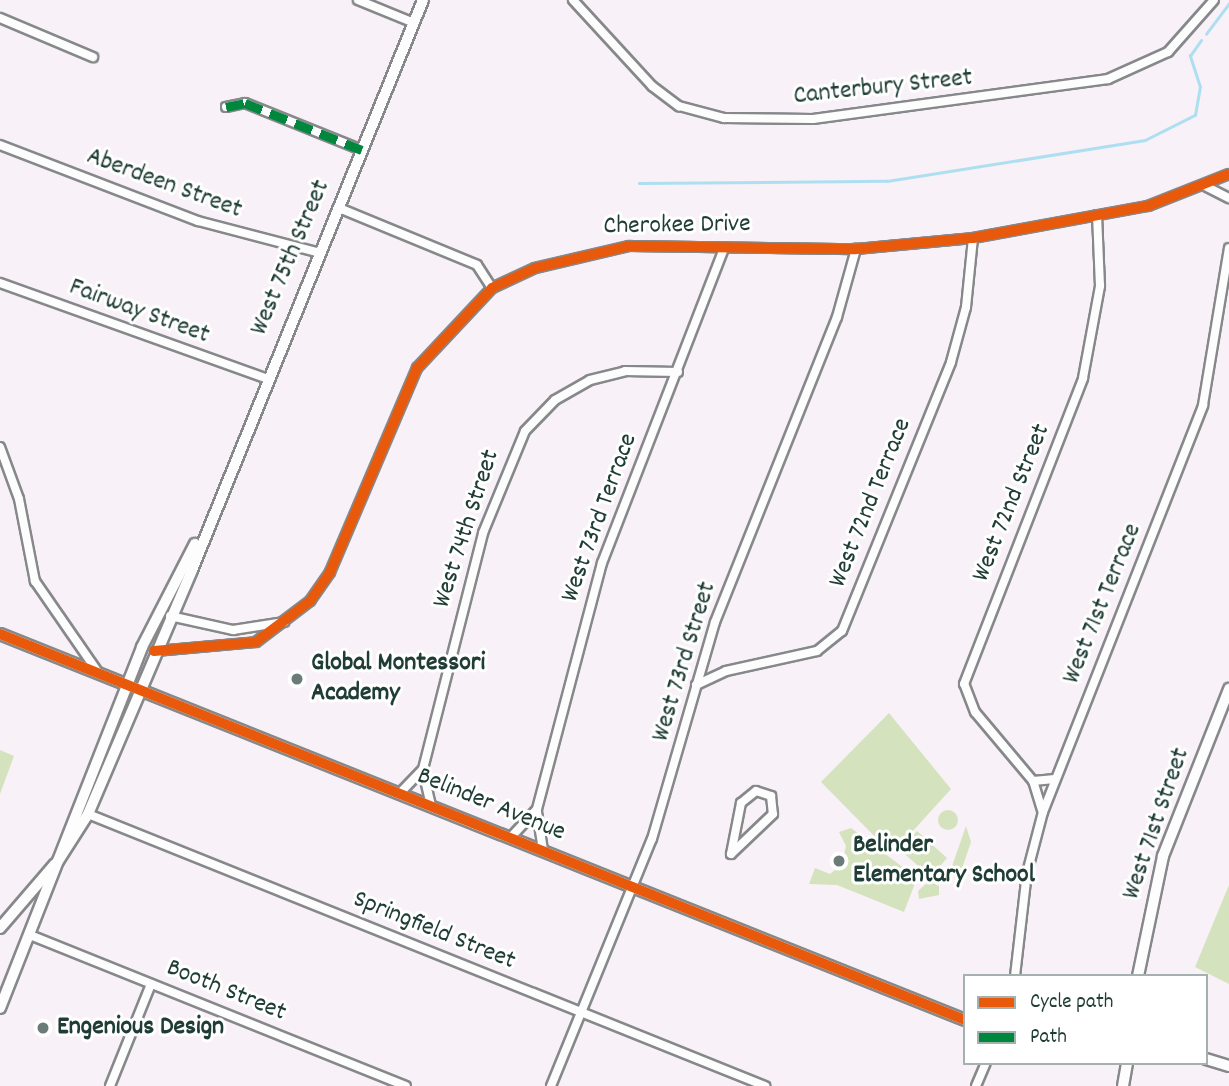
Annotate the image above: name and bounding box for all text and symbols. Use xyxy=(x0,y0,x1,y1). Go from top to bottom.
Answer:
street label: Canterbury Street xyxy=(792,63,974,113)
street label: Aberdeen Street xyxy=(82,142,246,226)
street label: West 75th Street xyxy=(244,176,338,340)
street label: Cherokee Drive xyxy=(603,209,751,243)
street label: Fairway Street xyxy=(65,272,213,352)
street label: West 72nd Terrace xyxy=(823,414,919,592)
street label: West 72nd Street xyxy=(966,419,1058,587)
street label: West 73rd Terrace xyxy=(555,429,645,607)
street label: West 74th Street xyxy=(427,446,507,612)
street label: West 71st Terrace xyxy=(1057,519,1149,689)
street label: West 73rd Street xyxy=(646,578,724,746)
place label: Global Montessori Academy xyxy=(311,648,485,710)
marker: Global Montessori Academy xyxy=(289,671,305,687)
street label: West 71st Street xyxy=(1117,744,1197,904)
street label: Belinder Avenue xyxy=(412,761,570,849)
place label: Belinder Elementary School xyxy=(853,830,1035,892)
marker: Belinder Elementary School xyxy=(831,853,847,869)
street label: Springfield Street xyxy=(348,884,520,978)
street label: Booth Street xyxy=(162,953,290,1029)
legend xyxy=(963,974,1208,1065)
text: Cycle path xyxy=(1030,988,1113,1018)
place label: Engenious Design xyxy=(57,1012,224,1044)
marker: Engenious Design xyxy=(35,1020,51,1036)
text: Path xyxy=(1030,1023,1067,1053)

